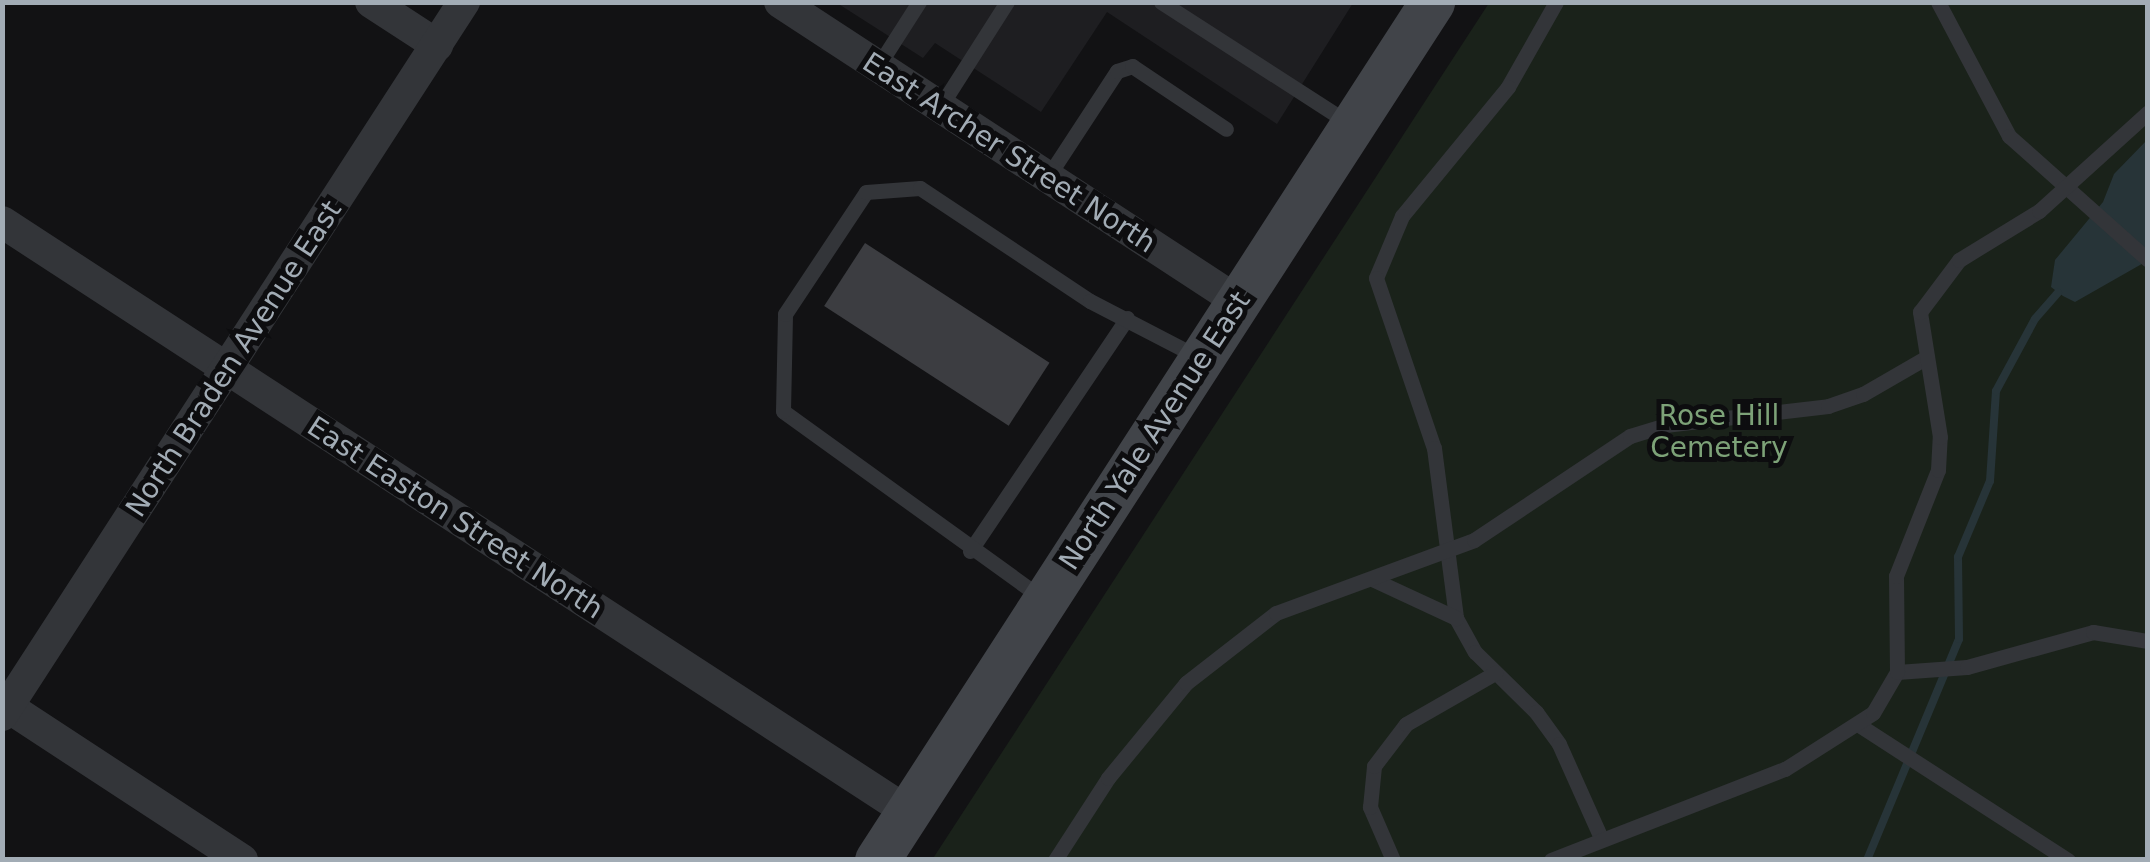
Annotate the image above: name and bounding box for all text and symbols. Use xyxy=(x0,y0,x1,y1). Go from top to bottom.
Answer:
street label: East Archer Street North xyxy=(856,46,1162,260)
street label: North Braden Avenue East xyxy=(119,195,349,523)
street label: North Yale Avenue East xyxy=(1052,286,1258,576)
park label: Rose Hill Cemetery xyxy=(1650,399,1788,465)
street label: East Easton Street North xyxy=(301,410,609,626)

